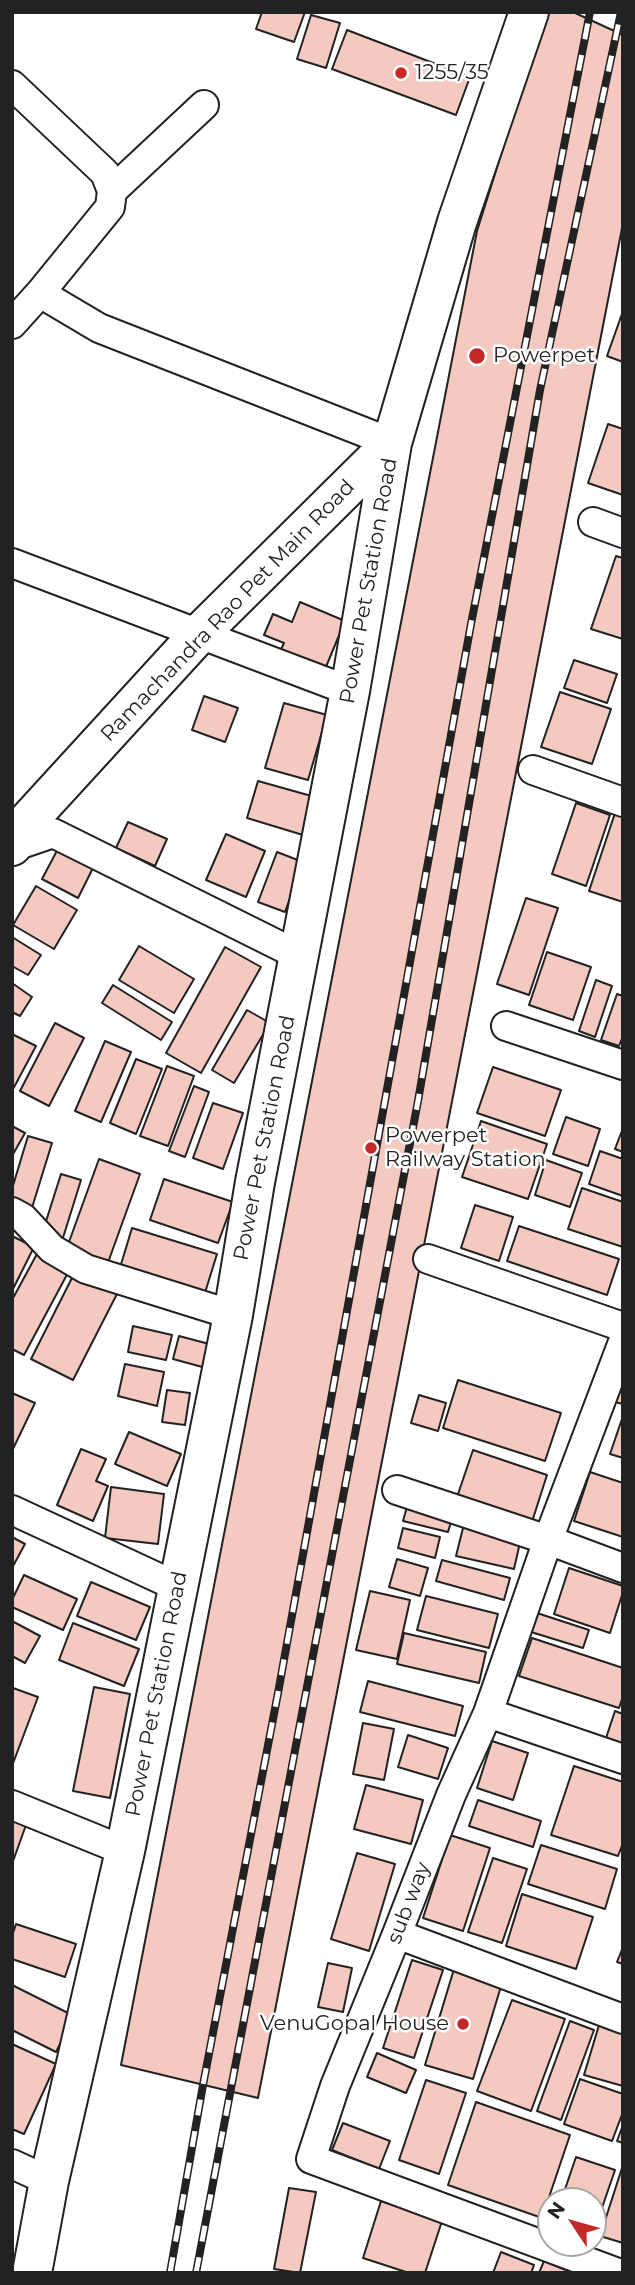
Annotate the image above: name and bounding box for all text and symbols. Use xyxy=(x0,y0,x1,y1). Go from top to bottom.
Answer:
place label: 1255/35 xyxy=(415,60,489,86)
marker: 1255/35 xyxy=(393,65,409,81)
place label: Powerpet xyxy=(493,343,595,369)
marker: Powerpet xyxy=(467,346,487,366)
street label: Power Pet Station Road xyxy=(335,456,403,706)
street label: Ramachandra Rao Pet Main Road xyxy=(96,475,360,747)
street label: Power Pet Station Road xyxy=(229,1013,301,1263)
place label: Powerpet Railway Station xyxy=(385,1123,546,1173)
marker: Powerpet Railway Station xyxy=(363,1140,379,1156)
street label: Power Pet Station Road xyxy=(121,1569,193,1819)
street label: sub way xyxy=(382,1859,436,1947)
place label: VenuGopal House xyxy=(260,2011,449,2037)
marker: VenuGopal House xyxy=(455,2016,471,2032)
north arrow xyxy=(537,2187,607,2257)
text: N xyxy=(542,2198,570,2224)

